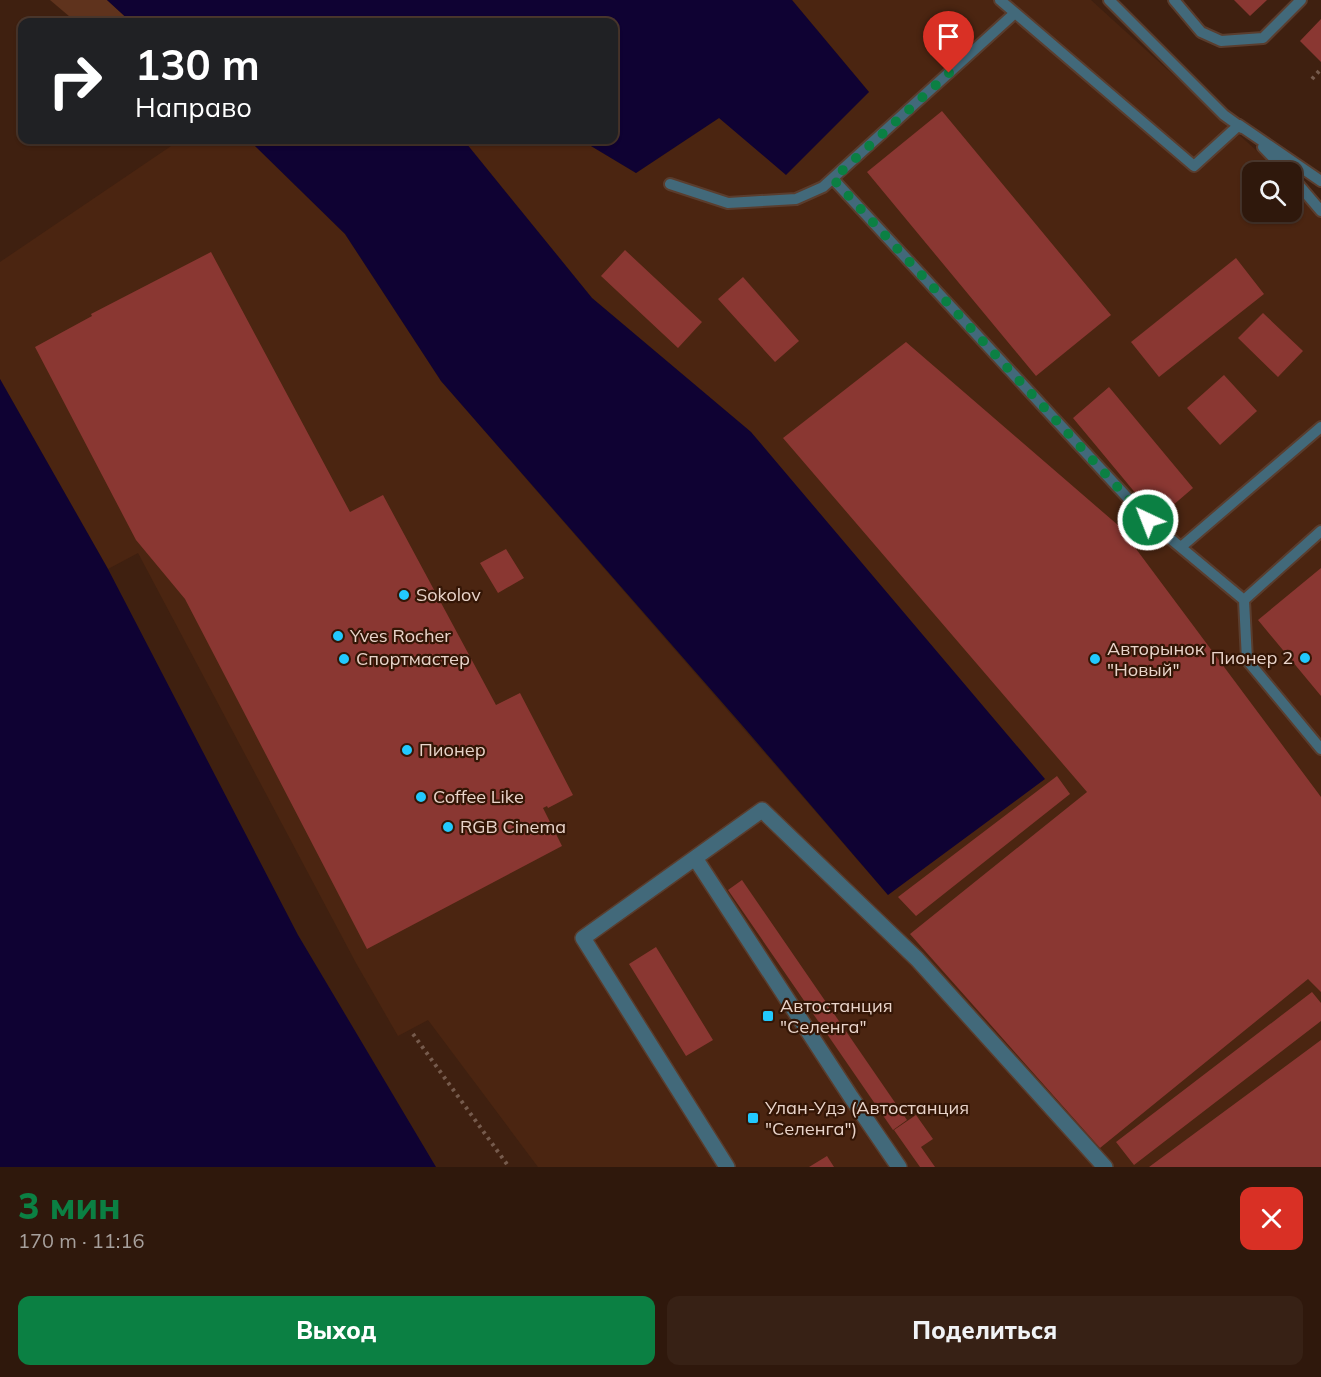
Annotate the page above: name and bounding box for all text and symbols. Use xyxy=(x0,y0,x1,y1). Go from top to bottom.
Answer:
pin xyxy=(923,11,974,73)
icon: arrive xyxy=(932,20,965,53)
text: 130 m xyxy=(135,38,260,91)
icon: right xyxy=(36,42,114,120)
text: Направо xyxy=(135,90,252,124)
map controls xyxy=(1242,162,1302,222)
button: search xyxy=(1242,162,1302,222)
position arrow xyxy=(1116,488,1180,552)
place label: Sokolov xyxy=(416,583,481,606)
marker: Sokolov xyxy=(397,588,411,602)
place label: Yves Rocher xyxy=(349,624,451,647)
marker: Yves Rocher xyxy=(331,629,345,643)
place label: Авторынок "Новый" xyxy=(1107,637,1205,681)
place label: Пионер 2 xyxy=(1211,646,1293,669)
place label: Спортмастер xyxy=(356,647,470,670)
marker: Пионер 2 xyxy=(1298,651,1312,665)
marker: Спортмастер xyxy=(337,652,351,666)
marker: Авторынок "Новый" xyxy=(1088,652,1102,666)
place label: Пионер xyxy=(419,738,486,761)
marker: Пионер xyxy=(400,743,414,757)
place label: Coffee Like xyxy=(433,785,524,808)
marker: Coffee Like xyxy=(414,790,428,804)
place label: RGB Cinema xyxy=(460,815,566,838)
marker: RGB Cinema xyxy=(441,820,455,834)
place label: Автостанция "Селенга" xyxy=(780,994,893,1038)
marker: Автостанция "Селенга" xyxy=(761,1009,775,1023)
place label: Улан-Удэ (Автостанция "Селенга") xyxy=(764,1096,969,1140)
marker: Улан-Удэ (Автостанция "Селенга") xyxy=(746,1111,760,1125)
text: 3 мин xyxy=(18,1183,121,1228)
button: close xyxy=(1240,1187,1303,1250)
text: 170 m · 11:16 xyxy=(18,1228,144,1253)
button: Выход xyxy=(18,1296,655,1365)
button: Поделиться xyxy=(667,1296,1303,1365)

